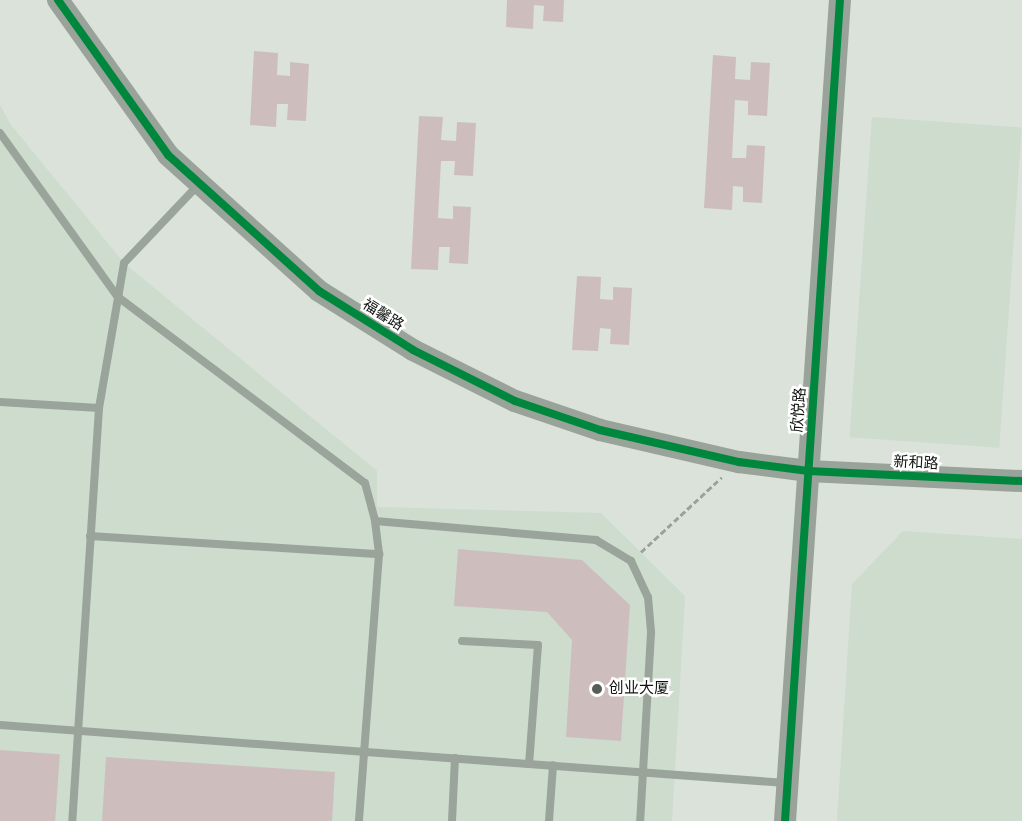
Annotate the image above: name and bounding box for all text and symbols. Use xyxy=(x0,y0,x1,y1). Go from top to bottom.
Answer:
street label: 福馨路 xyxy=(359,295,407,335)
street label: 欣悦路 xyxy=(788,387,810,433)
street label: 新和路 xyxy=(893,453,939,473)
place label: 创业大厦 xyxy=(609,680,669,698)
marker: 创业大厦 xyxy=(590,682,604,696)

